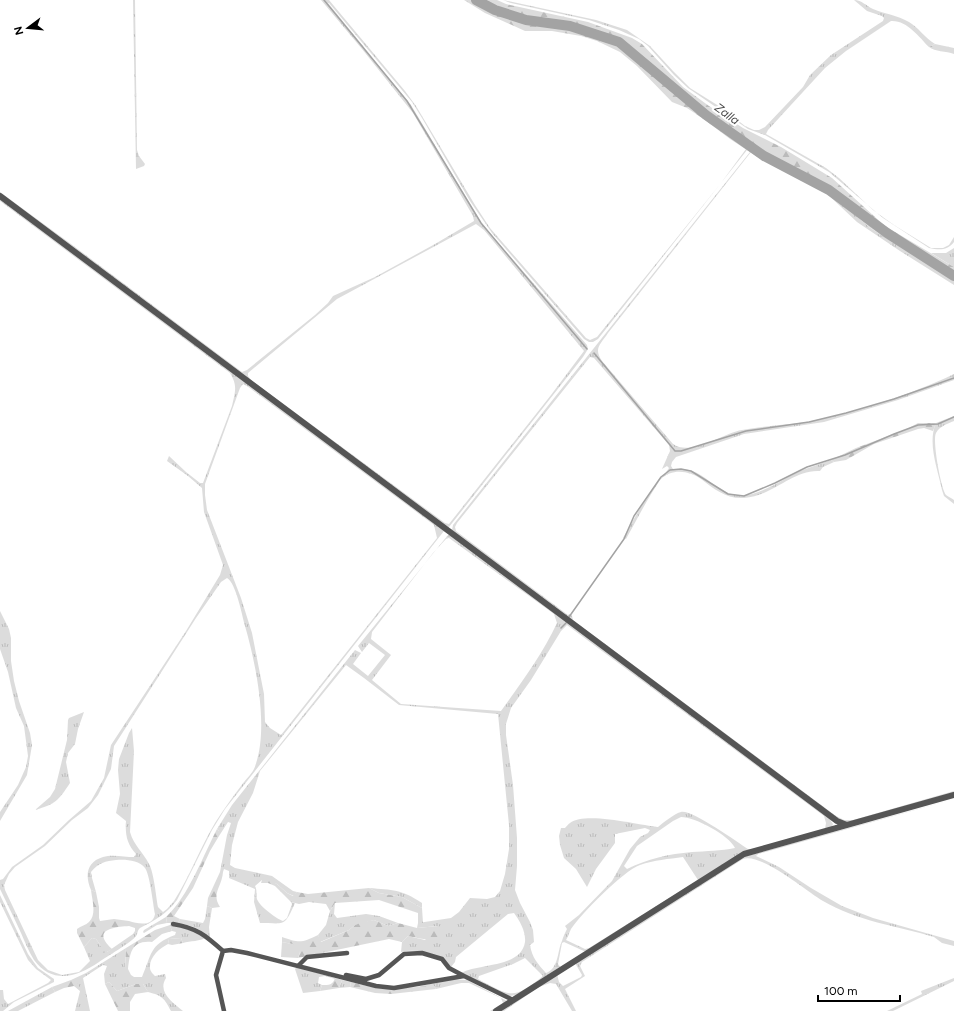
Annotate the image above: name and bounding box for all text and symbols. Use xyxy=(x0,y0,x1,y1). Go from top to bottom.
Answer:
north arrow xyxy=(8,8,48,48)
text: N xyxy=(11,25,26,37)
water label: Zalla xyxy=(712,100,742,128)
scale bar xyxy=(818,977,900,1003)
text: 100 m xyxy=(824,984,858,998)

